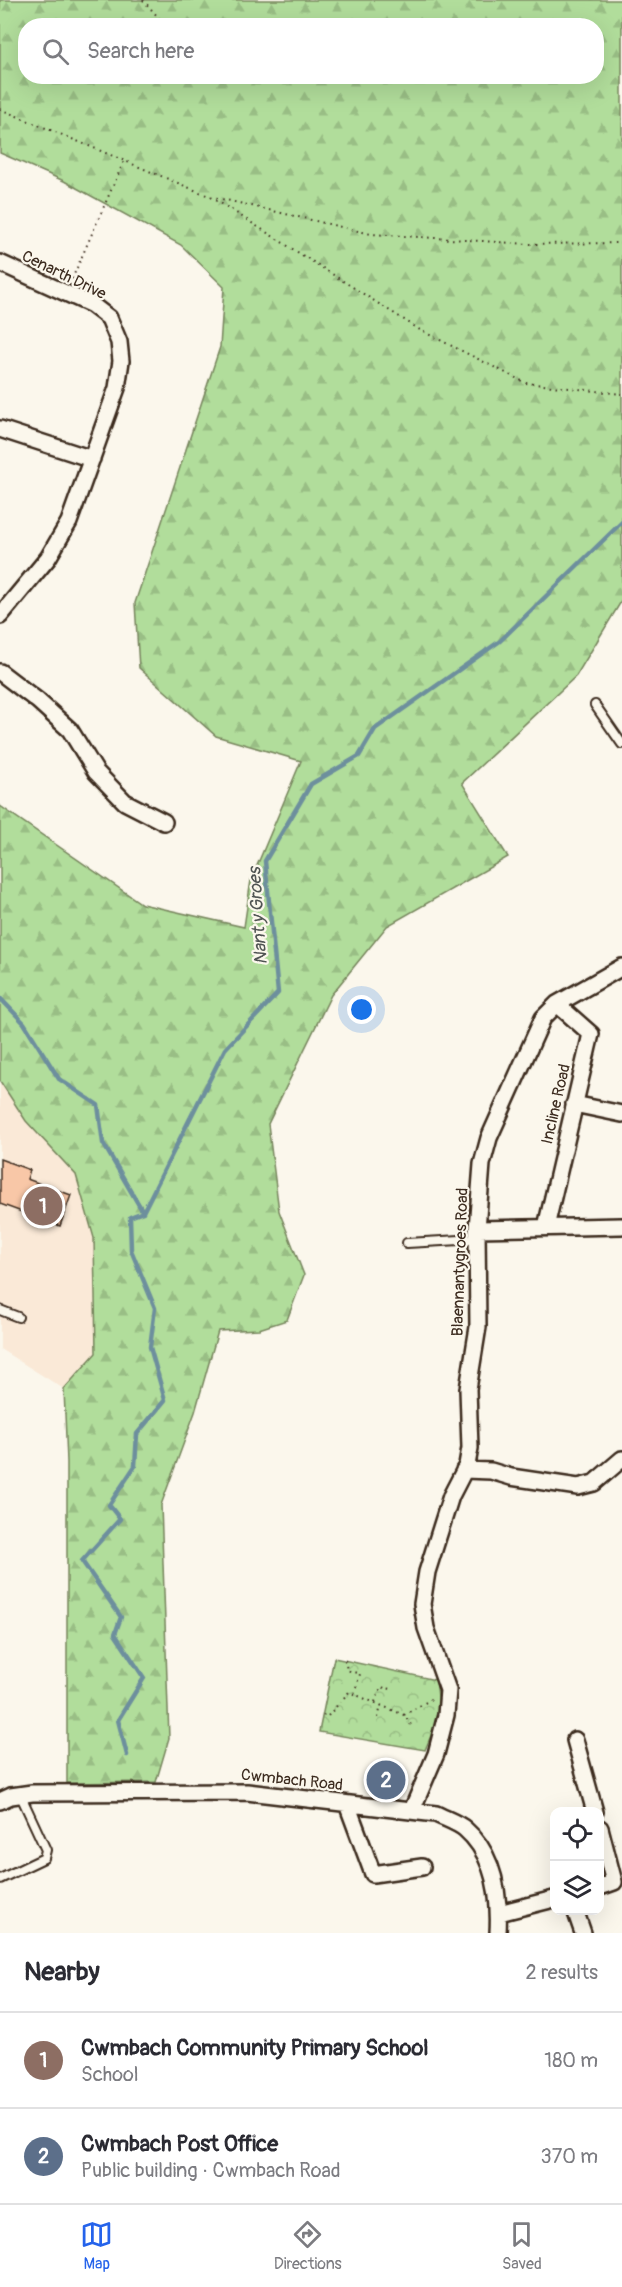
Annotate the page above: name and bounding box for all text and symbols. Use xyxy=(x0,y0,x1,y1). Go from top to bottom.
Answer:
search box xyxy=(18,18,604,84)
icon: search xyxy=(39,35,72,68)
text: Search here xyxy=(87,37,194,65)
street label: Cenarth Drive xyxy=(19,246,109,304)
water label: Nant y Groes xyxy=(243,865,273,965)
your location xyxy=(347,995,376,1024)
street label: Incline Road xyxy=(537,1062,575,1146)
pin: 1 xyxy=(24,1184,63,1228)
street label: Blaennantygroes Road xyxy=(447,1187,473,1337)
pin: 2 xyxy=(366,1758,406,1802)
street label: Cwmbach Road xyxy=(240,1765,344,1795)
map controls xyxy=(550,1807,604,1915)
button: locate xyxy=(550,1807,604,1861)
button: layers xyxy=(550,1861,604,1915)
text: Nearby xyxy=(24,1956,100,1988)
text: 2 results xyxy=(526,1960,598,1985)
text: Cwmbach Community Primary School xyxy=(81,2034,428,2062)
text: 1 xyxy=(40,2048,47,2073)
text: 180 m xyxy=(544,2048,598,2073)
text: School xyxy=(81,2062,138,2087)
text: Cwmbach Post Office xyxy=(81,2130,278,2158)
text: 2 xyxy=(38,2144,49,2169)
text: 370 m xyxy=(541,2144,598,2169)
text: Public building · Cwmbach Road xyxy=(81,2158,341,2183)
tab: Map xyxy=(80,2218,113,2274)
tab: Directions xyxy=(274,2218,342,2274)
tab: Saved xyxy=(502,2218,542,2274)

